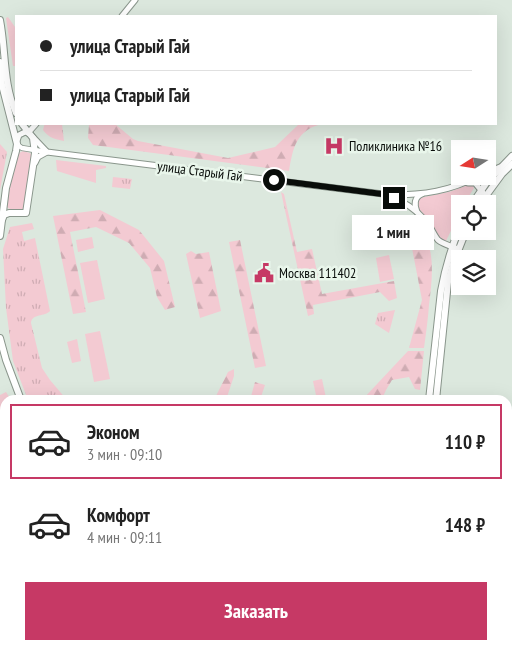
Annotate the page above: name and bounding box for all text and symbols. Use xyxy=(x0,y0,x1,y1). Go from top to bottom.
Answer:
text: улица Старый Гай xyxy=(70,34,190,58)
text: улица Старый Гай xyxy=(70,83,190,107)
hospital icon: Поликлиника №16 xyxy=(323,135,345,157)
place label: Поликлиника №16 xyxy=(349,137,442,155)
north arrow xyxy=(451,140,496,185)
map controls xyxy=(451,140,496,295)
street label: улица Старый Гай xyxy=(156,157,244,185)
route start xyxy=(263,169,285,191)
route end xyxy=(383,187,405,209)
button: locate xyxy=(451,195,496,240)
callout: 1 мин xyxy=(353,216,435,250)
text: 1 мин xyxy=(376,222,410,242)
button: layers xyxy=(451,250,496,295)
public building icon: Москва 111402 xyxy=(253,262,275,284)
place label: Москва 111402 xyxy=(279,264,356,282)
icon: car xyxy=(27,419,72,464)
text: Эконом xyxy=(87,420,140,444)
text: 110 ₽ xyxy=(445,430,485,454)
text: 3 мин · 09:10 xyxy=(87,444,162,464)
icon: car xyxy=(27,502,72,547)
text: Комфорт xyxy=(87,503,150,527)
text: 148 ₽ xyxy=(445,513,485,537)
text: 4 мин · 09:11 xyxy=(87,527,162,547)
button: Заказать xyxy=(25,582,487,640)

